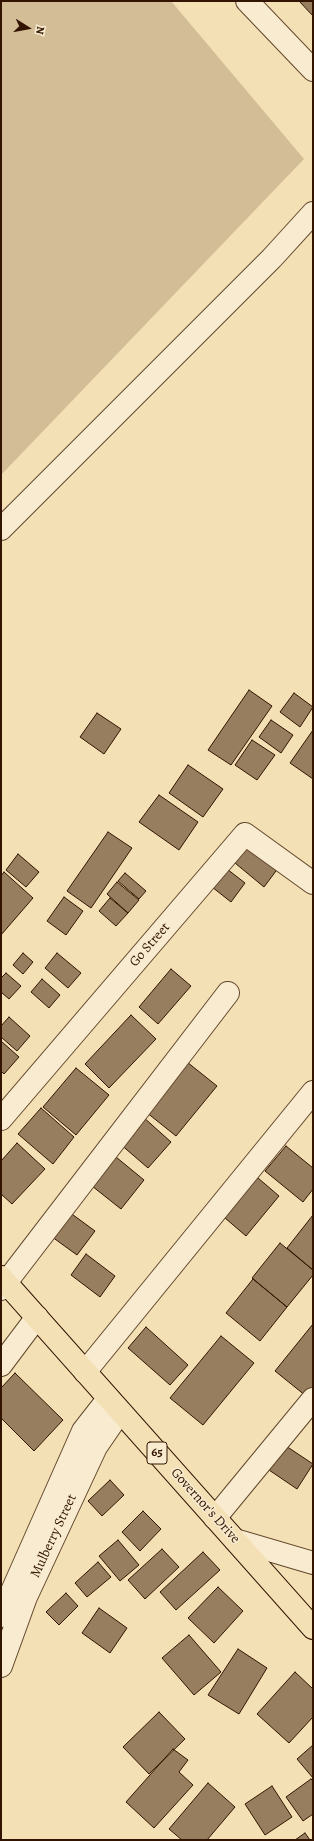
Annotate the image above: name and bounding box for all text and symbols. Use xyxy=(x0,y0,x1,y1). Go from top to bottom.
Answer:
north arrow xyxy=(8,8,48,48)
text: N xyxy=(32,25,48,36)
street label: Go Street xyxy=(126,919,174,971)
road number: 65 xyxy=(147,1442,167,1464)
street label: Governor's Drive xyxy=(167,1465,243,1547)
street label: Mulberry Street xyxy=(27,1492,81,1580)

